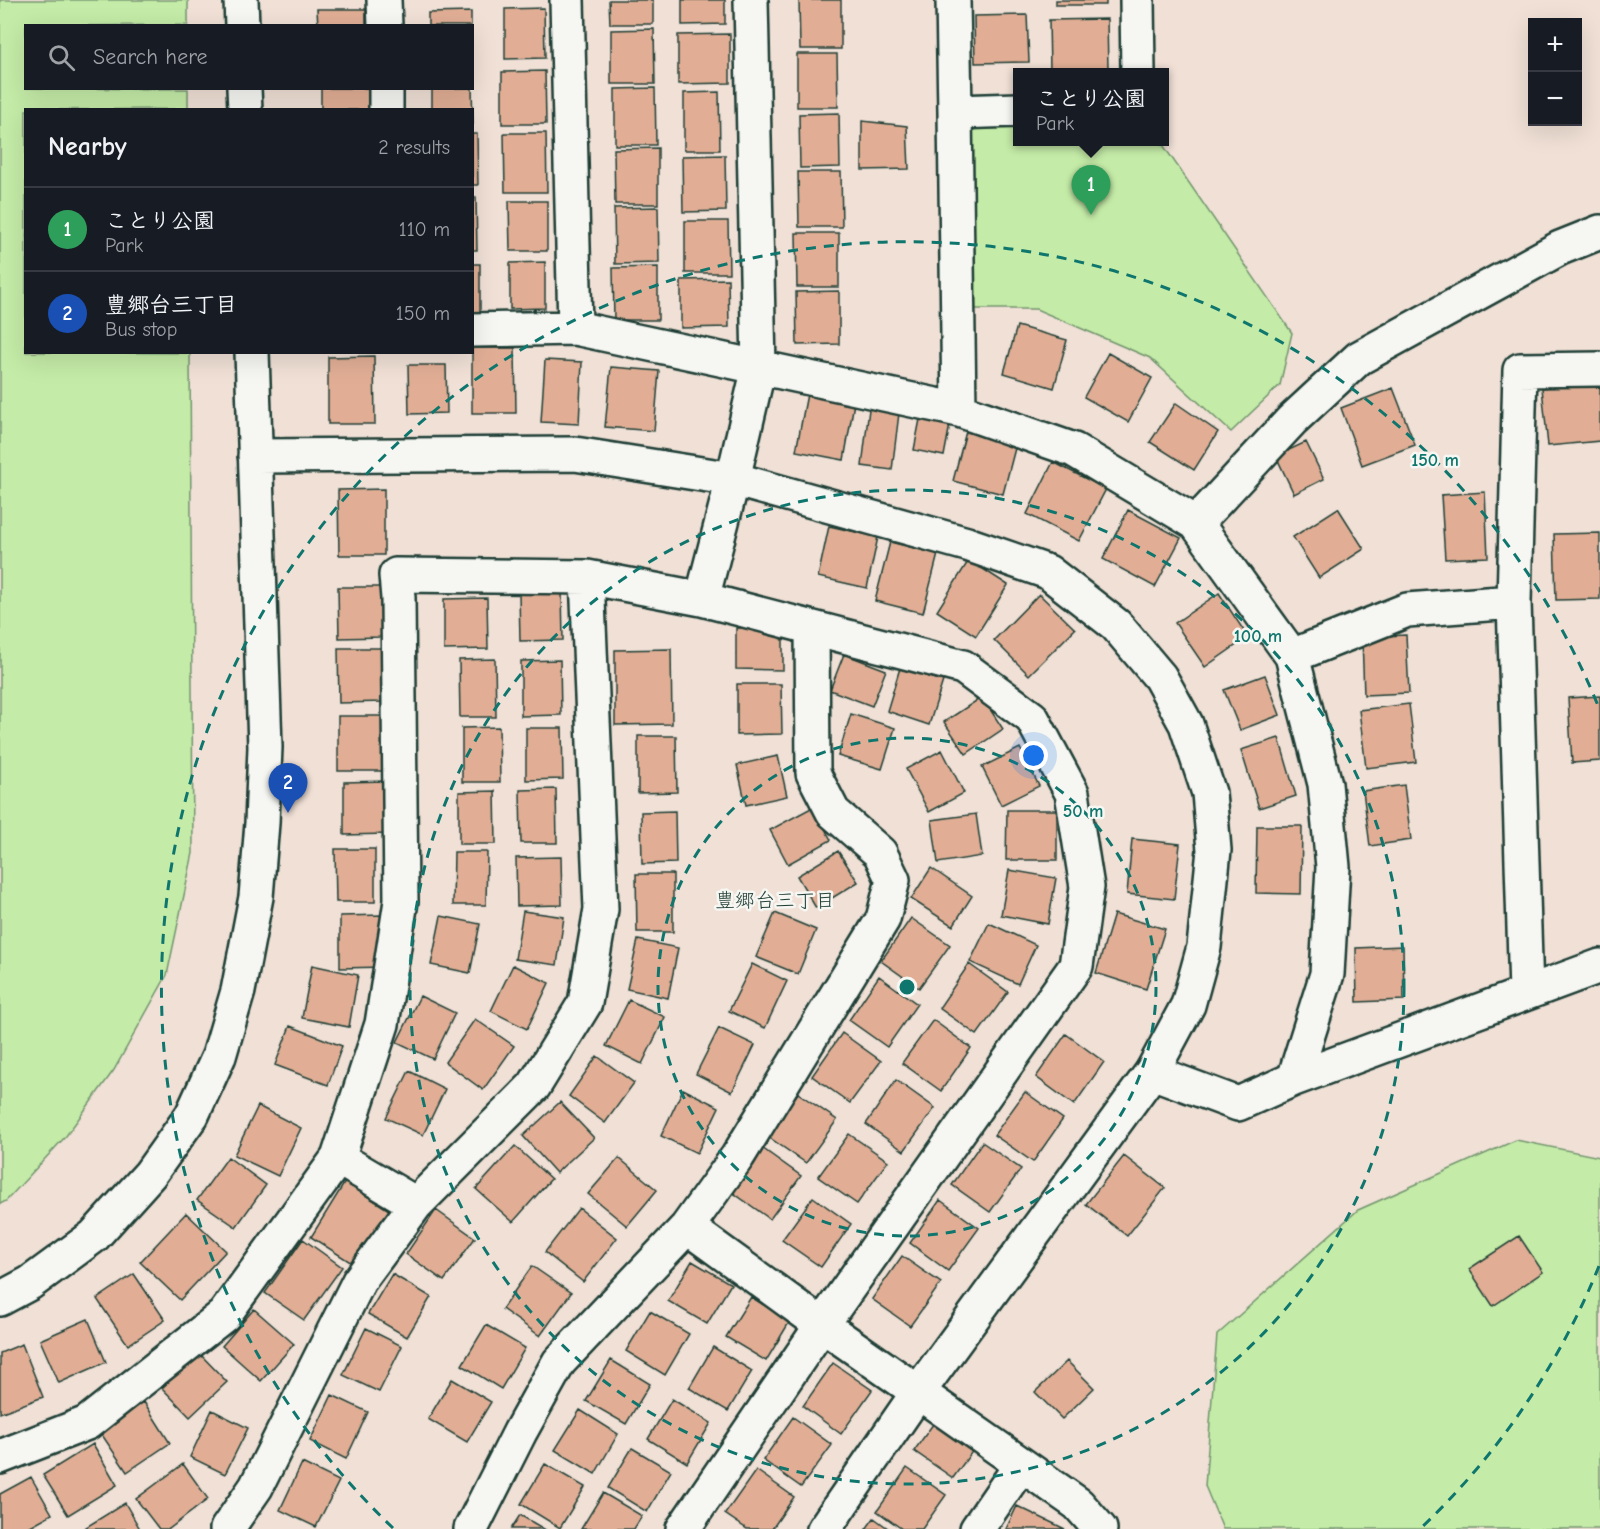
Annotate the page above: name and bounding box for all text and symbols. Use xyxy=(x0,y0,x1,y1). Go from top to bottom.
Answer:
map controls xyxy=(1528,18,1582,126)
button: + xyxy=(1528,18,1582,72)
search box xyxy=(24,24,474,90)
icon: search xyxy=(45,41,78,74)
text: Search here xyxy=(93,44,208,70)
popup xyxy=(1013,68,1169,146)
button: − xyxy=(1528,72,1582,126)
text: ことり公園 xyxy=(1036,86,1146,112)
text: Park xyxy=(1036,112,1074,135)
text: Nearby xyxy=(48,132,127,162)
text: 2 results xyxy=(378,136,450,159)
pin: 1 xyxy=(1072,166,1110,215)
text: ことり公園 xyxy=(105,208,215,234)
text: 1 xyxy=(64,218,71,241)
text: 110 m xyxy=(399,218,450,241)
text: Park xyxy=(105,234,143,257)
text: 豊郷台三丁目 xyxy=(105,292,237,318)
text: 2 xyxy=(63,302,72,325)
text: 150 m xyxy=(396,302,450,325)
text: Bus stop xyxy=(105,318,177,341)
text: 150 m xyxy=(1411,450,1459,471)
text: 100 m xyxy=(1234,626,1282,647)
your location xyxy=(1019,741,1048,770)
pin: 2 xyxy=(268,764,308,813)
text: 50 m xyxy=(1063,801,1103,822)
district label: 豊郷台三丁目 xyxy=(715,889,835,912)
centre of rings xyxy=(897,977,917,997)

